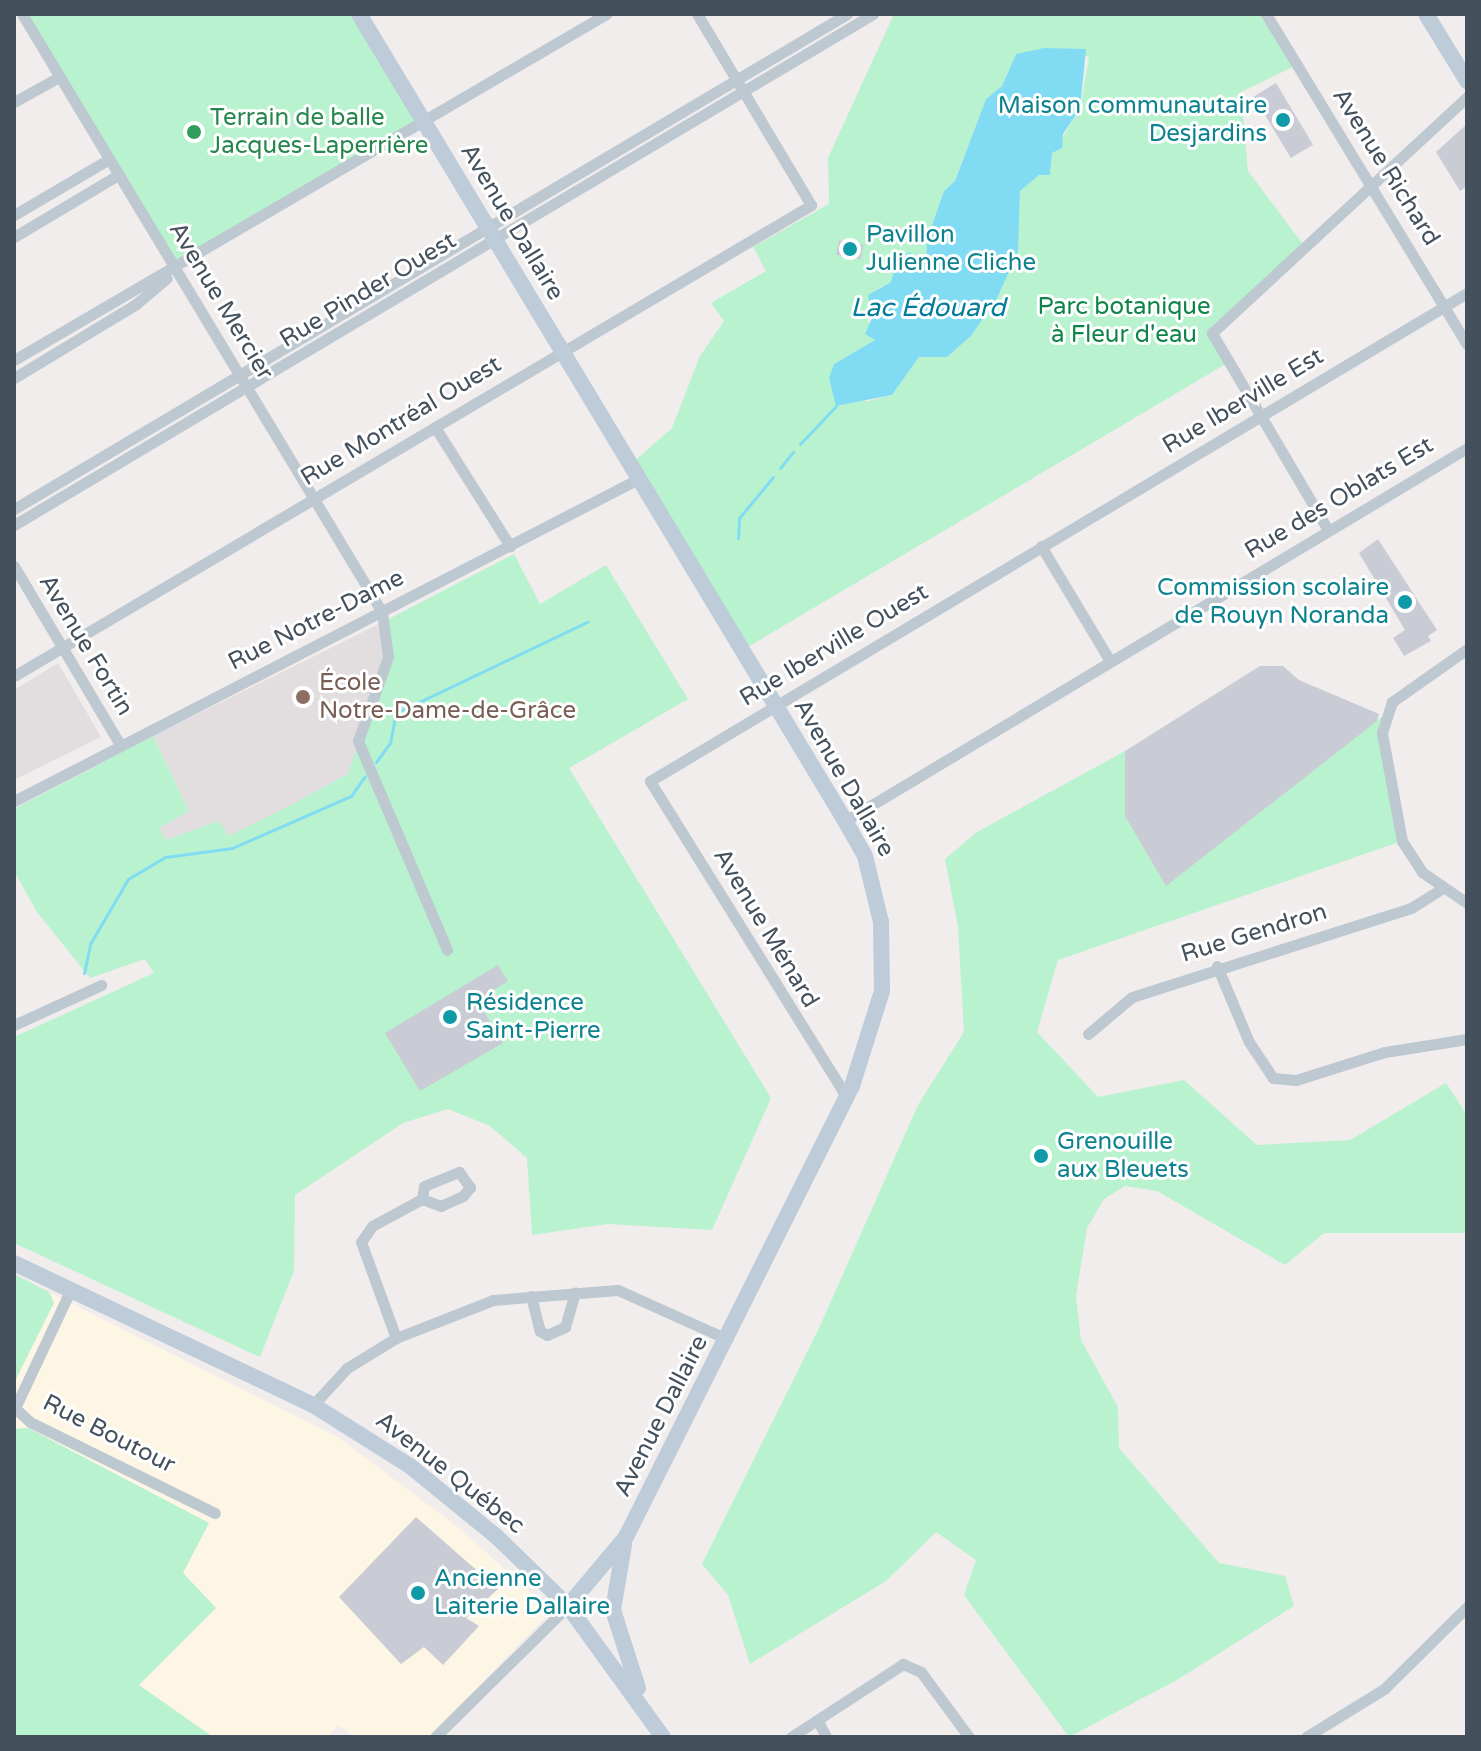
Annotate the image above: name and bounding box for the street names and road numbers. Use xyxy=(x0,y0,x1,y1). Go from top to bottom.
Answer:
street label: Avenue Richard xyxy=(1326,83,1446,251)
street label: Avenue Dallaire xyxy=(454,139,570,305)
street label: Avenue Mercier xyxy=(163,217,279,385)
street label: Rue Pinder Ouest xyxy=(275,226,461,354)
street label: Rue Iberville Est xyxy=(1157,342,1329,460)
street label: Rue Montréal Ouest xyxy=(296,350,506,492)
street label: Rue des Oblats Est xyxy=(1240,430,1438,566)
street label: Rue Notre-Dame xyxy=(223,563,409,677)
street label: Avenue Fortin xyxy=(33,569,139,721)
street label: Rue Iberville Ouest xyxy=(735,577,933,713)
street label: Avenue Dallaire xyxy=(787,694,901,862)
street label: Avenue Ménard xyxy=(707,843,825,1013)
street label: Rue Gendron xyxy=(1178,897,1330,969)
street label: Avenue Dallaire xyxy=(608,1331,714,1501)
street label: Rue Boutour xyxy=(38,1388,180,1480)
street label: Avenue Québec xyxy=(370,1406,530,1540)

